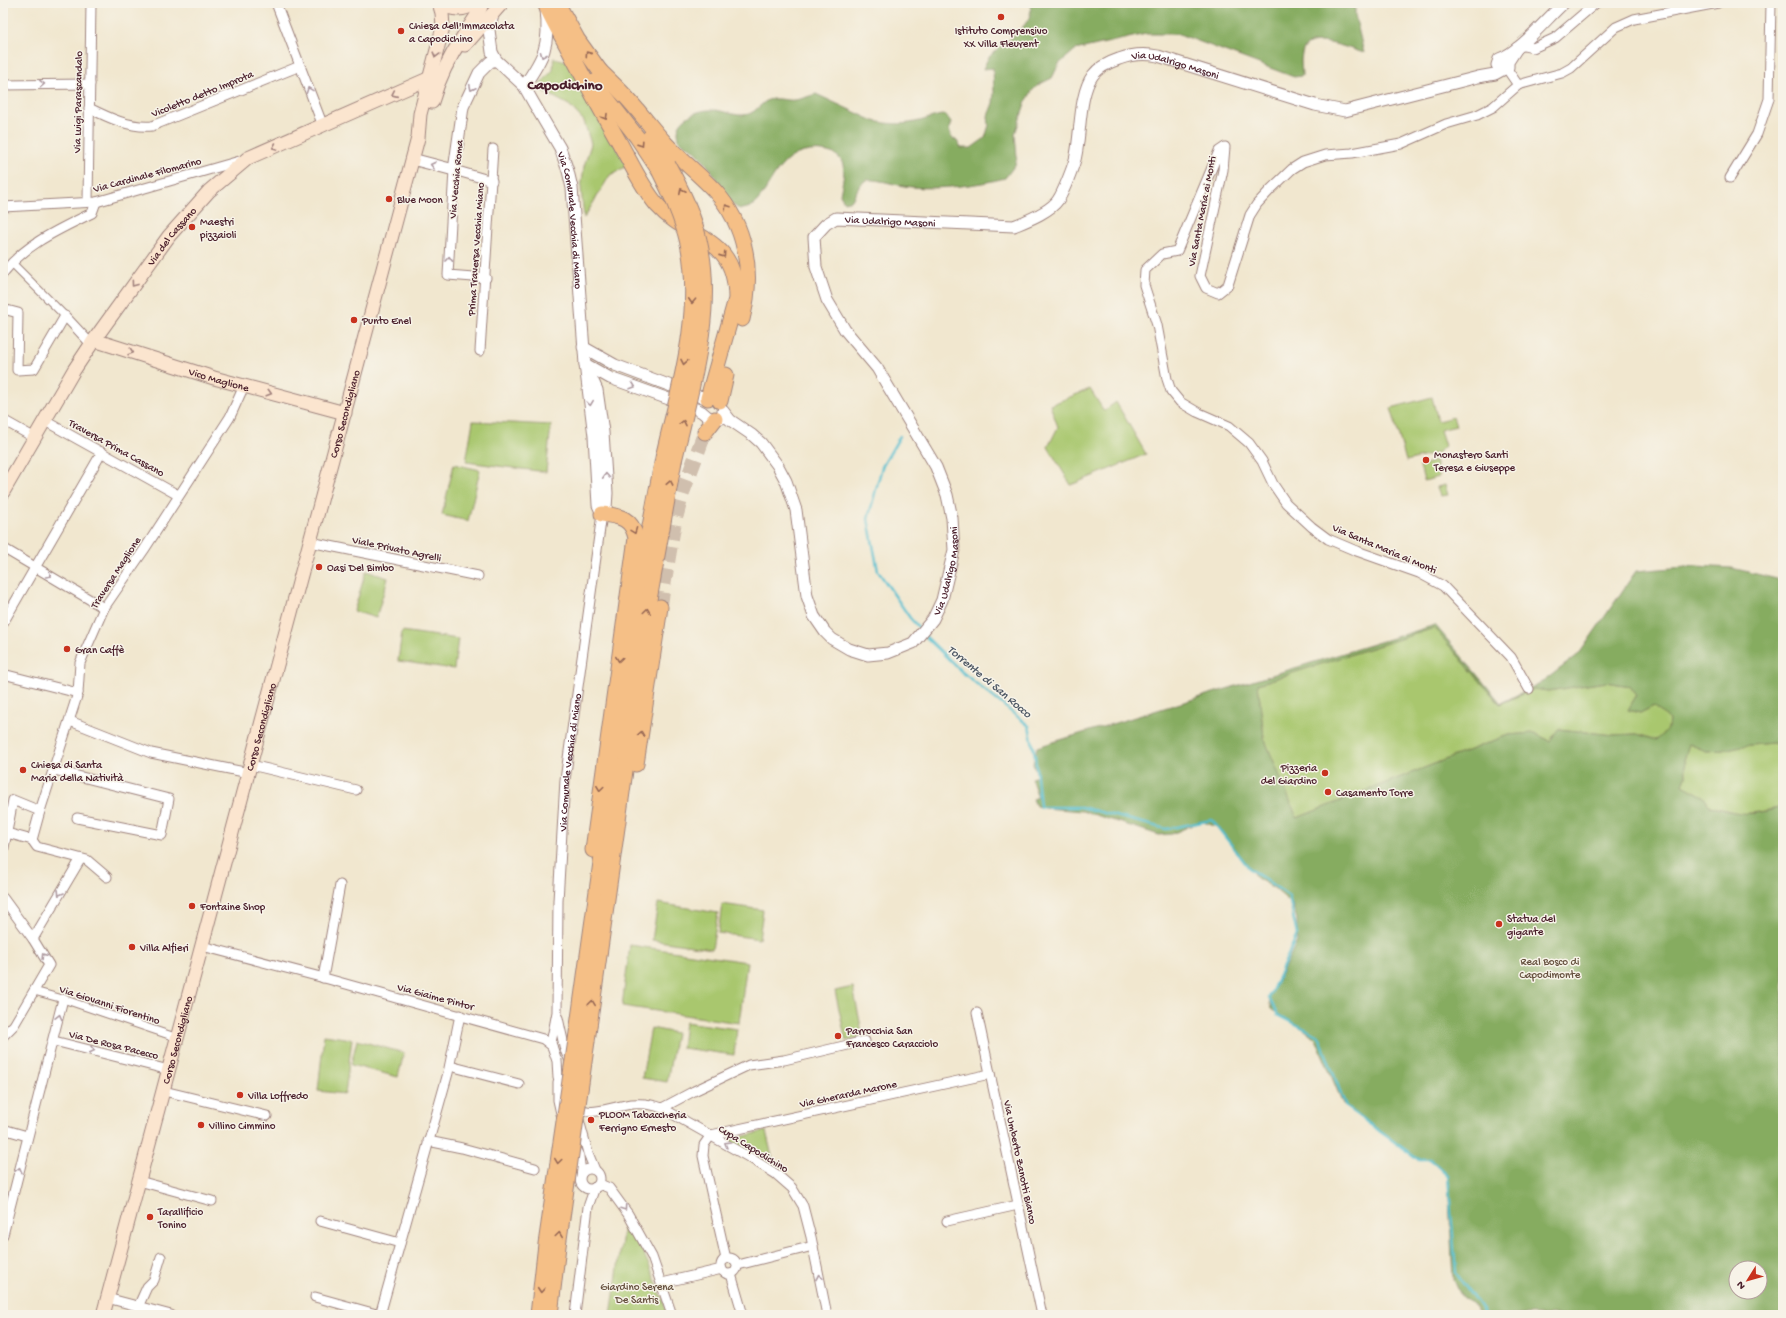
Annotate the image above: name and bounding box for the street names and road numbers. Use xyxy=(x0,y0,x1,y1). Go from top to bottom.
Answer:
street label: Via Udalrigo Masoni xyxy=(1130,50,1220,83)
street label: Via Luigi Parascandalo xyxy=(72,51,86,154)
street label: Vicoletto detto Improta xyxy=(149,69,256,121)
street label: Via Vecchia Roma xyxy=(447,138,466,220)
street label: Via Comunale Vecchia di Miano xyxy=(553,150,583,290)
street label: Via Santa Maria ai Monti xyxy=(1186,155,1220,269)
street label: Via Cardinale Filomarino xyxy=(91,156,203,196)
street label: Prima Traversa Vecchia Miano xyxy=(466,182,488,317)
street label: Via del Cassano xyxy=(145,205,200,269)
street label: Via Udalrigo Masoni xyxy=(844,214,936,230)
street label: Vico Maglione xyxy=(186,366,250,395)
street label: Corso Secondigliano xyxy=(329,369,364,459)
street label: Traversa Prima Cassano xyxy=(65,417,166,480)
street label: Via Santa Maria ai Monti xyxy=(1329,522,1438,577)
street label: Via Udalrigo Masoni xyxy=(931,526,962,619)
street label: Viale Privato Agrelli xyxy=(350,534,442,565)
street label: Traversa Maglione xyxy=(89,535,144,612)
street label: Corso Secondigliano xyxy=(245,682,280,772)
street label: Via Comunale Vecchia di Miano xyxy=(558,692,585,833)
street label: Via Giaime Pintor xyxy=(395,982,476,1014)
street label: Via Giovanni Fiorentino xyxy=(57,984,161,1028)
street label: Corso Secondigliano xyxy=(161,995,196,1085)
street label: Via De Rosa Pacecco xyxy=(67,1029,160,1063)
street label: Via Gherarda Marone xyxy=(798,1079,898,1111)
street label: Via Umberto Zanotti Bianco xyxy=(1000,1098,1038,1226)
street label: Cupa Capodichino xyxy=(716,1123,790,1176)

